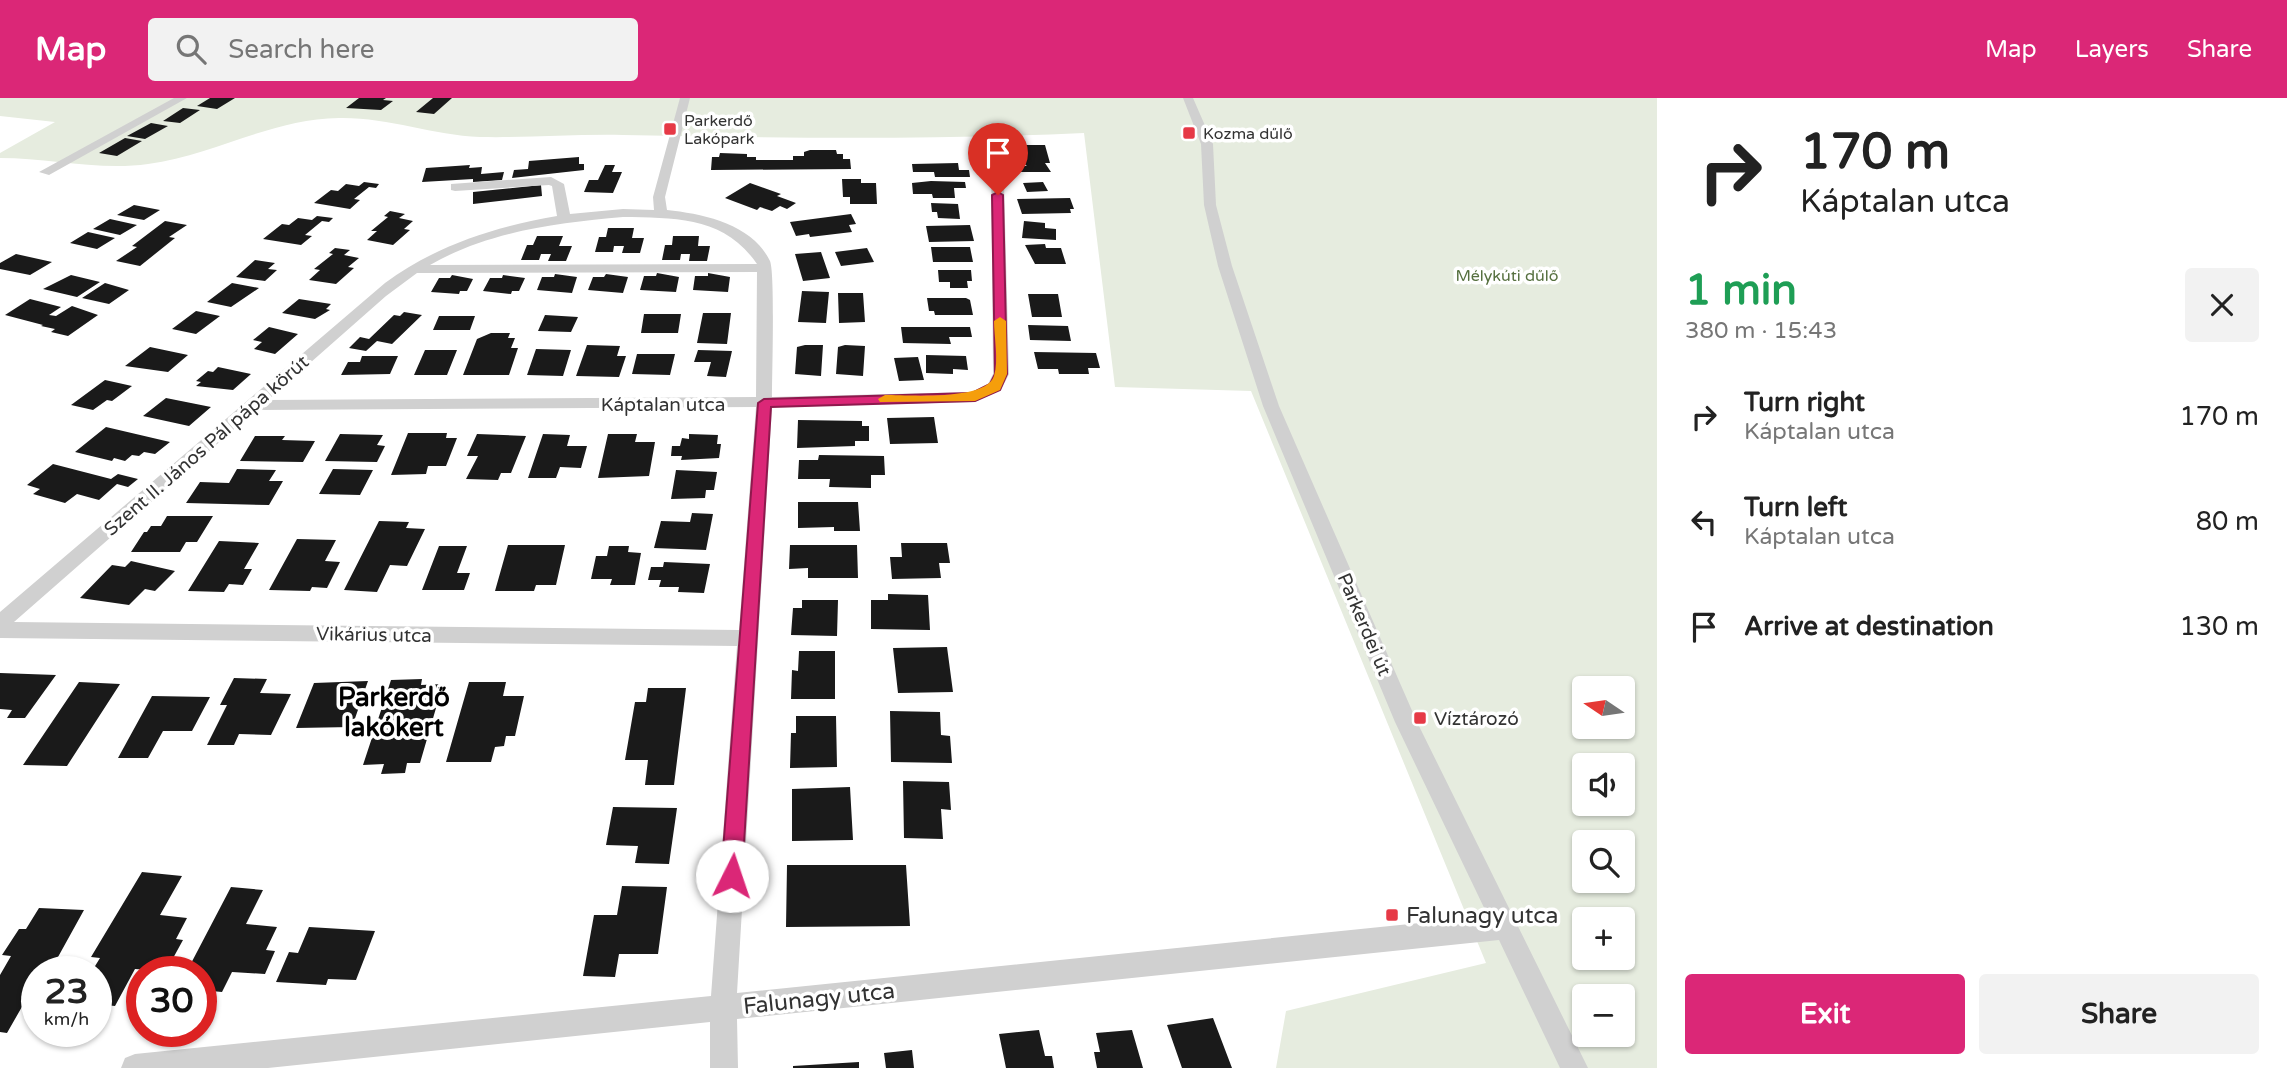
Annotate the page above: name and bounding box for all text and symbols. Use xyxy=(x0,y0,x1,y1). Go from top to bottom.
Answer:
search box xyxy=(148,18,638,81)
text: Map xyxy=(35,30,106,69)
icon: search xyxy=(172,30,210,68)
text: Search here xyxy=(228,34,374,65)
text: Map xyxy=(1985,35,2037,64)
text: Layers xyxy=(2075,35,2149,64)
text: Share xyxy=(2187,35,2252,64)
place label: Parkerdő Lakópark xyxy=(684,111,755,149)
marker: Parkerdő Lakópark xyxy=(662,121,678,137)
pin xyxy=(968,123,1028,195)
text: 170 m xyxy=(1800,123,1950,182)
place label: Kozma dűlő xyxy=(1203,124,1293,144)
marker: Kozma dűlő xyxy=(1181,125,1197,141)
icon: right xyxy=(1685,126,1776,217)
icon: arrive xyxy=(979,134,1017,172)
text: Káptalan utca xyxy=(1800,183,2010,221)
text: 1 min xyxy=(1685,265,1797,316)
park label: Mélykúti dűlő xyxy=(1455,266,1559,286)
button: close xyxy=(2185,268,2259,342)
text: 380 m · 15:43 xyxy=(1685,317,1837,345)
street label: Szent II. János Pál pápa körút xyxy=(100,351,313,541)
text: Turn right xyxy=(1744,387,1865,418)
street label: Káptalan utca xyxy=(601,394,725,416)
icon: right xyxy=(1685,398,1723,436)
text: 170 m xyxy=(2179,401,2259,432)
text: Káptalan utca xyxy=(1744,418,1895,446)
text: Turn left xyxy=(1744,492,1847,523)
icon: left xyxy=(1685,503,1723,541)
text: 80 m xyxy=(2196,506,2259,537)
text: Káptalan utca xyxy=(1744,523,1895,551)
street label: Parkerdei út xyxy=(1333,570,1396,679)
icon: arrive xyxy=(1685,608,1723,646)
text: Arrive at destination xyxy=(1744,611,1994,642)
text: 130 m xyxy=(2179,611,2259,642)
street label: Vikárius utca xyxy=(316,623,432,647)
north arrow xyxy=(1572,676,1634,738)
map controls xyxy=(1572,676,1635,1047)
district label: Parkerdő lakókert xyxy=(338,682,450,743)
place label: Víztározó xyxy=(1434,708,1519,730)
marker: Víztározó xyxy=(1412,710,1428,726)
button: sound xyxy=(1572,753,1635,816)
button: search xyxy=(1572,830,1635,893)
position arrow xyxy=(695,839,769,913)
place label: Falunagy utca xyxy=(1406,902,1559,930)
marker: Falunagy utca xyxy=(1384,907,1400,923)
button: + xyxy=(1572,907,1635,970)
speed limit sign: 30 xyxy=(126,956,217,1047)
text: 23 xyxy=(45,971,88,1013)
button: Exit xyxy=(1685,974,1965,1054)
button: Share xyxy=(1979,974,2259,1054)
street label: Falunagy utca xyxy=(742,977,896,1021)
button: − xyxy=(1572,984,1635,1047)
text: km/h xyxy=(44,1008,89,1030)

